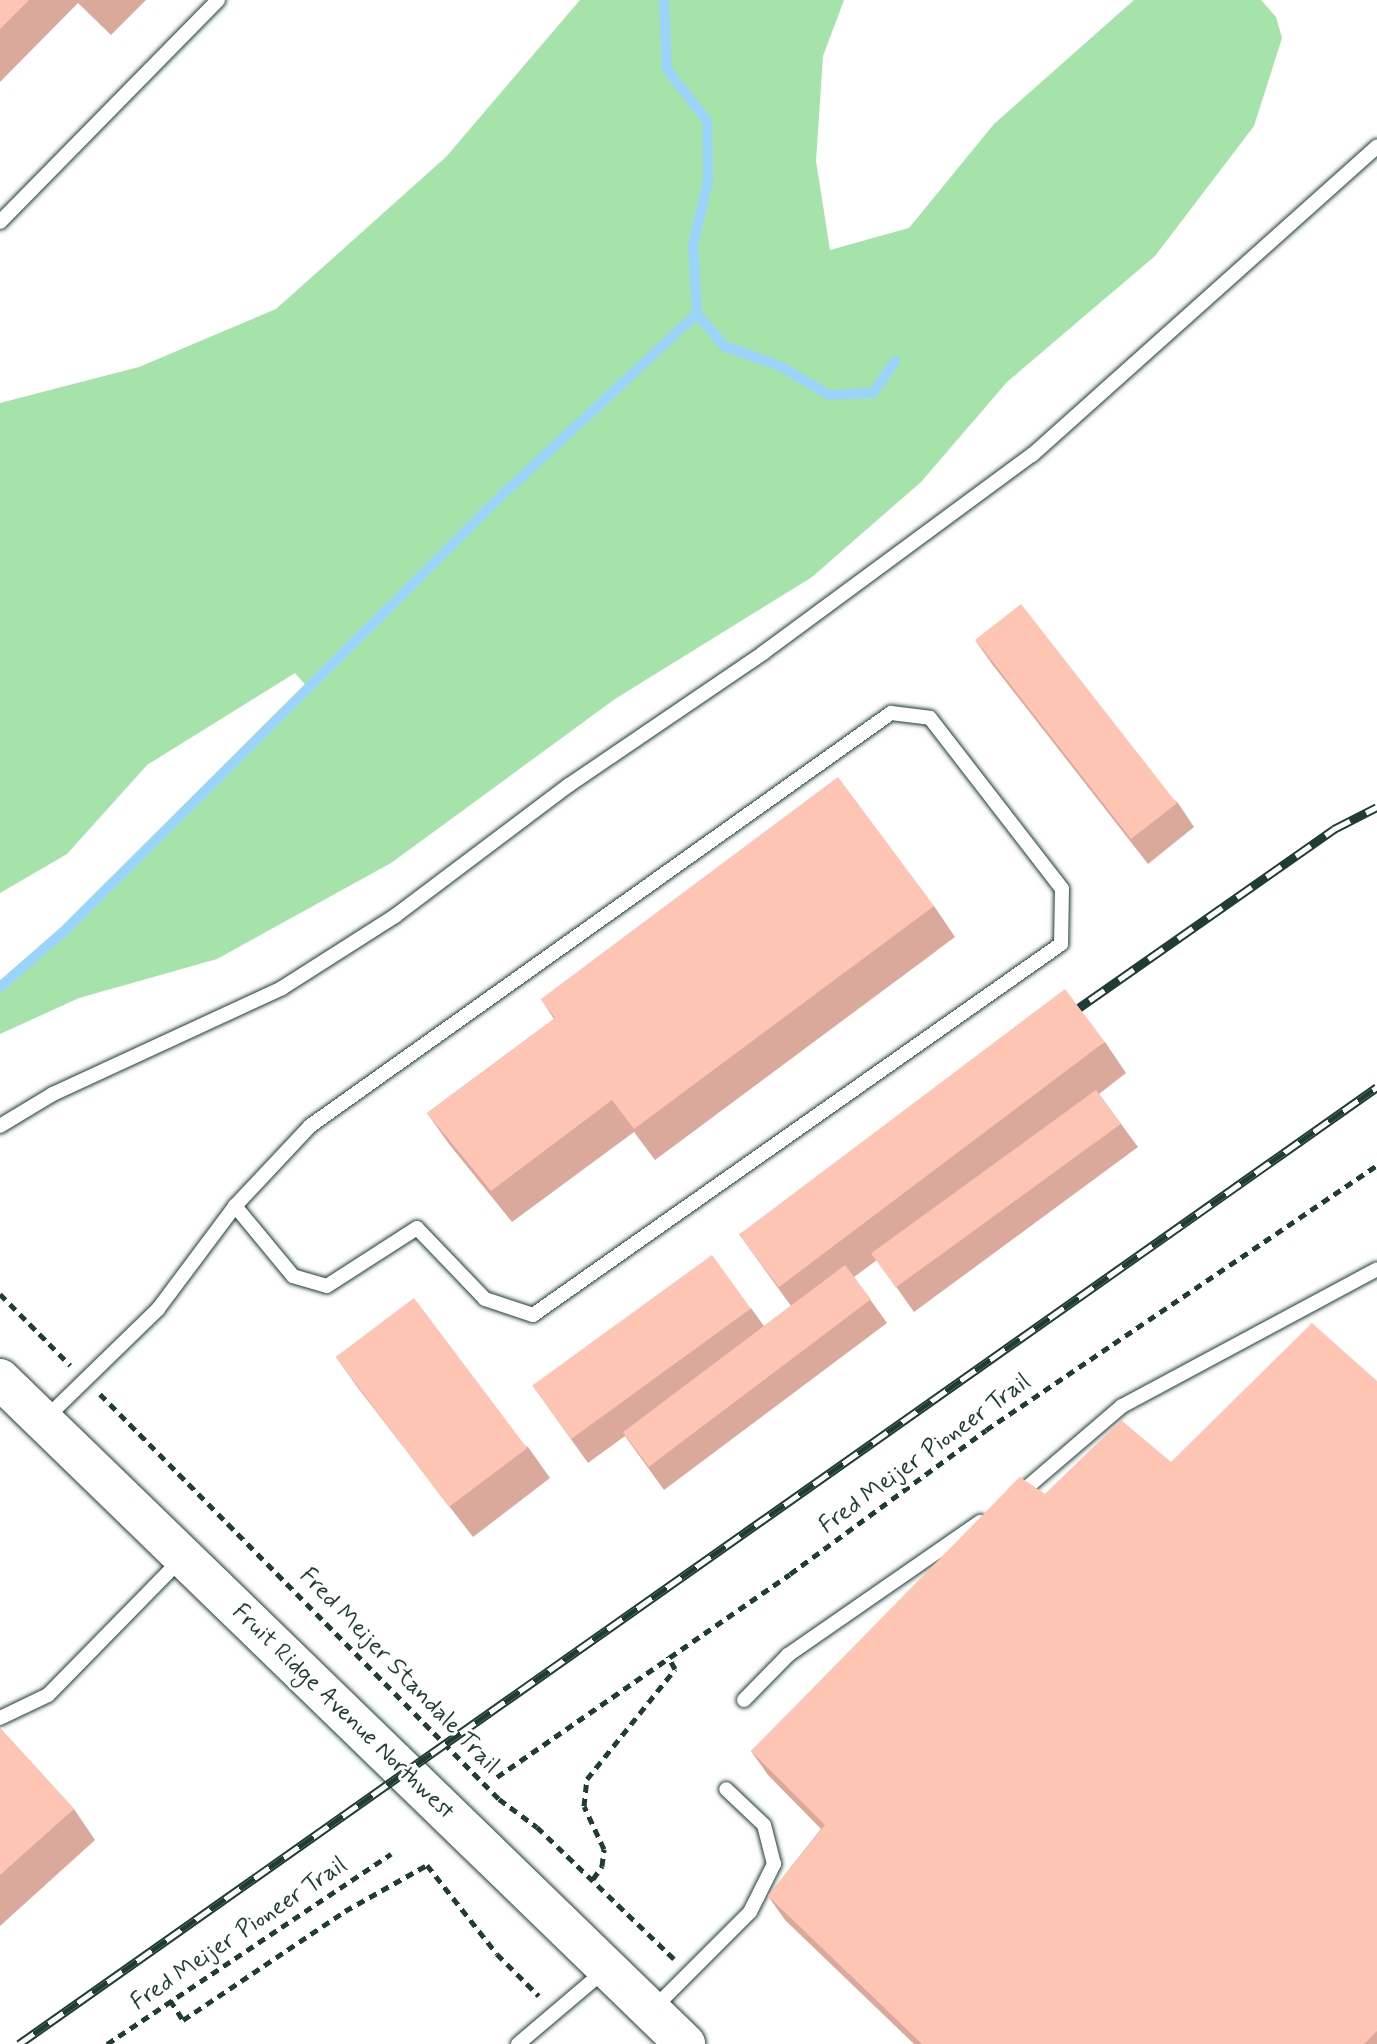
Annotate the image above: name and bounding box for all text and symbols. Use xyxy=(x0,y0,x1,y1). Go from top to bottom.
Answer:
street label: Fred Meijer Pioneer Trail xyxy=(815,1368,1035,1540)
street label: Fred Meijer Standale Trail xyxy=(295,1564,503,1778)
street label: Fruit Ridge Avenue Northwest xyxy=(225,1597,461,1827)
street label: Fred Meijer Pioneer Trail xyxy=(126,1852,352,2016)

